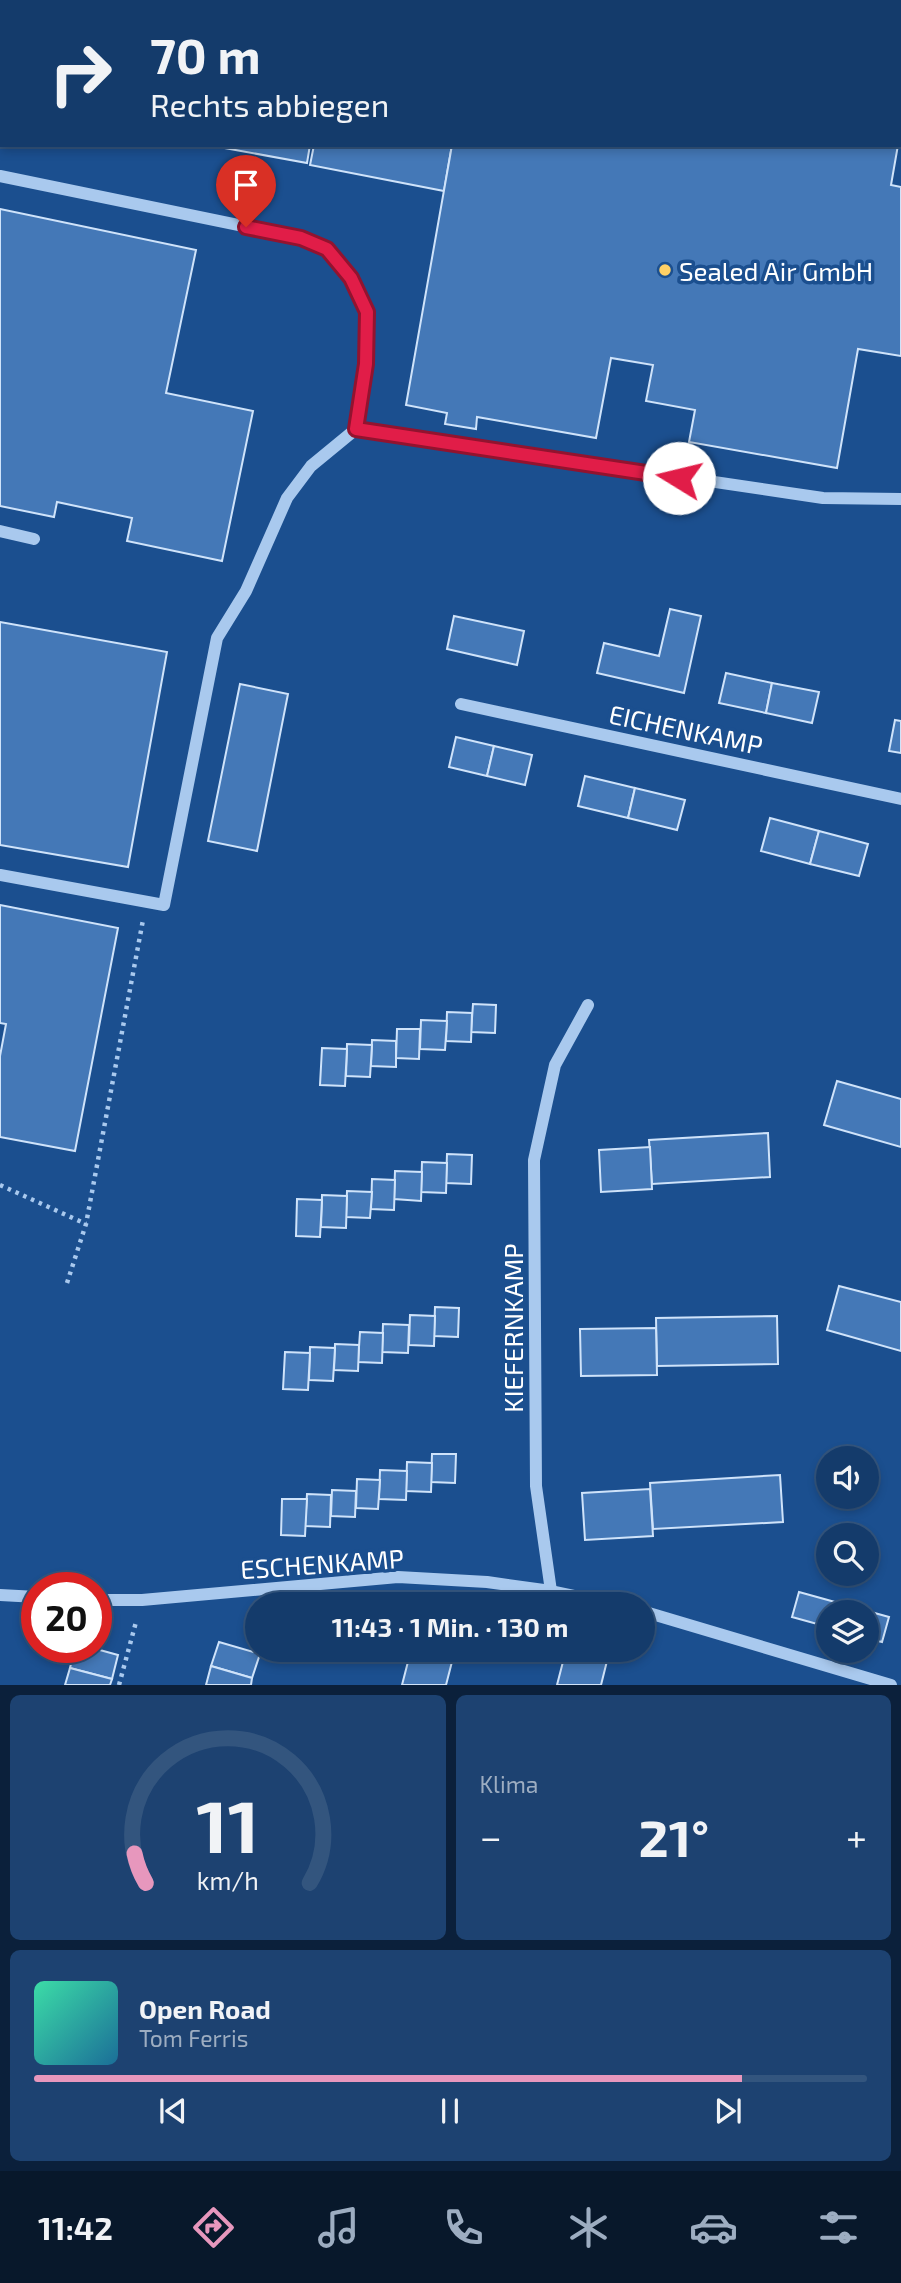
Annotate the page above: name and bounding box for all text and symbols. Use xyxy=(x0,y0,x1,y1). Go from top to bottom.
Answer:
text: 70 m xyxy=(150,25,261,84)
icon: right xyxy=(35,28,126,119)
text: Rechts abbiegen xyxy=(150,85,389,123)
pin xyxy=(216,155,276,227)
icon: arrive xyxy=(227,166,265,204)
place label: Sealed Air GmbH xyxy=(679,255,873,286)
marker: Sealed Air GmbH xyxy=(657,262,673,278)
position arrow xyxy=(642,441,716,515)
street label: EICHENKAMP xyxy=(606,698,766,760)
street label: KIEFERNKAMP xyxy=(497,1243,528,1413)
map controls xyxy=(816,1446,879,1663)
button: sound xyxy=(816,1446,879,1509)
button: search xyxy=(816,1523,879,1586)
street label: ESCHENKAMP xyxy=(239,1542,405,1584)
speed limit sign: 20 xyxy=(21,1572,112,1663)
button: layers xyxy=(816,1600,879,1663)
text: 11:43 · 1 Min. · 130 m xyxy=(332,1611,568,1642)
text: Klima xyxy=(480,1770,538,1798)
text: 11 xyxy=(196,1781,259,1869)
text: 21° xyxy=(639,1805,709,1867)
text: − xyxy=(480,1813,502,1859)
text: + xyxy=(846,1813,867,1859)
text: km/h xyxy=(197,1865,259,1895)
text: Open Road xyxy=(139,1993,271,2024)
text: Tom Ferris xyxy=(139,2024,248,2052)
icon: previous xyxy=(154,2092,192,2130)
icon: pause xyxy=(431,2092,469,2130)
icon: next xyxy=(709,2092,747,2130)
icon: directions xyxy=(189,2203,238,2252)
icon: music xyxy=(314,2203,363,2252)
icon: phone xyxy=(439,2203,488,2252)
icon: climate xyxy=(564,2203,613,2252)
icon: car xyxy=(689,2203,738,2252)
icon: filters xyxy=(814,2203,863,2252)
text: 11:42 xyxy=(38,2208,113,2246)

